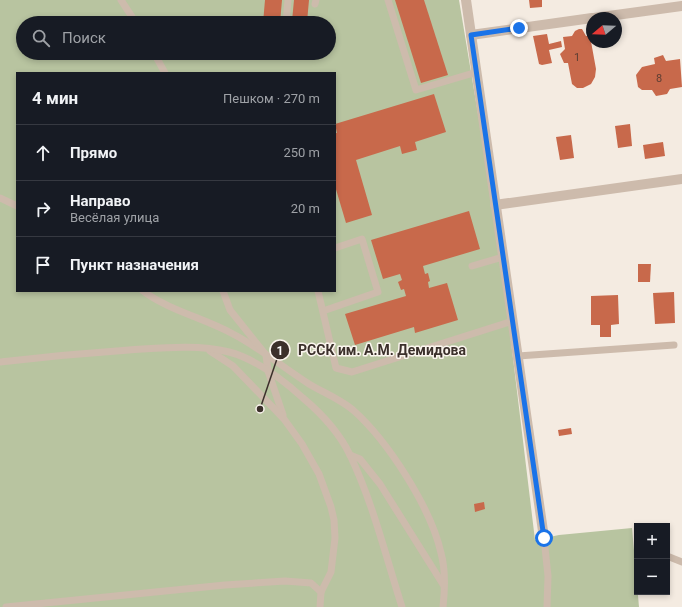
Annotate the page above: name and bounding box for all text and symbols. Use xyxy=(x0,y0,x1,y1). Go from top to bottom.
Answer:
north arrow xyxy=(586,12,622,48)
search box xyxy=(16,16,336,60)
route end xyxy=(510,19,528,37)
icon: search xyxy=(30,27,52,49)
text: Поиск xyxy=(62,29,106,47)
house number: 1 xyxy=(574,51,580,64)
house number: 8 xyxy=(656,72,662,85)
text: 4 мин xyxy=(32,88,78,108)
text: Пешком · 270 m xyxy=(223,91,320,106)
icon: ahead xyxy=(32,142,54,164)
text: Прямо xyxy=(70,144,117,162)
text: 250 m xyxy=(283,145,320,160)
text: Направо xyxy=(70,192,131,210)
icon: right xyxy=(32,198,54,220)
text: 20 m xyxy=(291,201,320,216)
text: Весёлая улица xyxy=(70,210,159,225)
icon: arrive xyxy=(32,254,54,276)
text: Пункт назначения xyxy=(70,256,199,274)
callout: РССК им. А.М. Демидова xyxy=(270,337,474,363)
text: РССК им. А.М. Демидова xyxy=(298,342,466,358)
text: 1 xyxy=(277,344,283,358)
map controls xyxy=(634,523,670,595)
button: + xyxy=(634,523,670,559)
route start xyxy=(535,529,553,547)
button: − xyxy=(634,559,670,595)

